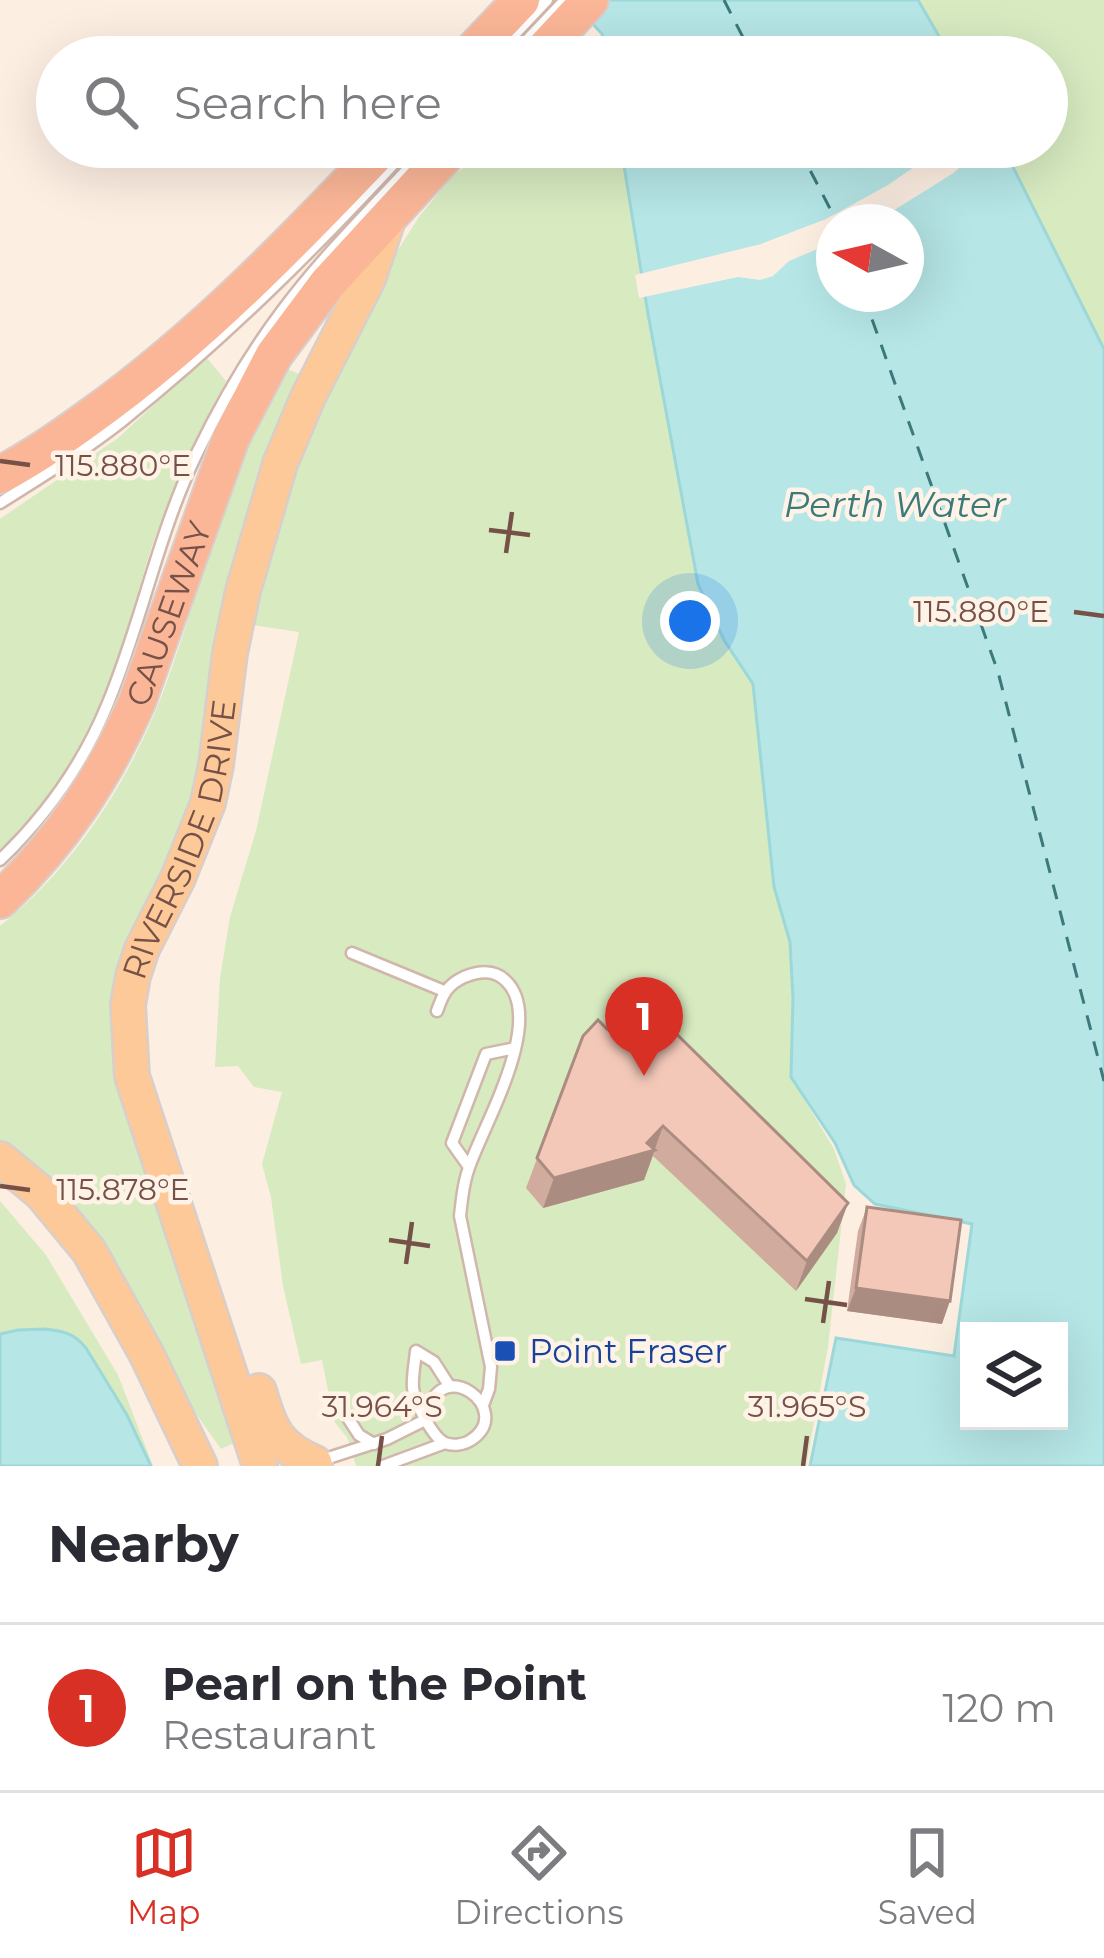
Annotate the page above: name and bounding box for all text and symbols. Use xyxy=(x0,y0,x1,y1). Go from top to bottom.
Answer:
search box xyxy=(36,36,1068,168)
icon: search xyxy=(78,69,144,135)
text: Search here xyxy=(174,75,442,130)
north arrow xyxy=(816,204,924,312)
text: 115.880°E xyxy=(55,447,191,484)
water label: Perth Water xyxy=(784,482,1008,526)
street label: CAUSEWAY xyxy=(117,516,220,711)
your location xyxy=(660,591,720,651)
text: 115.880°E xyxy=(913,593,1049,630)
street label: RIVERSIDE DRIVE xyxy=(113,697,244,984)
pin: 1 xyxy=(605,977,683,1076)
text: 115.878°E xyxy=(56,1171,190,1208)
map controls xyxy=(960,1322,1068,1430)
button: layers xyxy=(960,1322,1068,1430)
place label: Point Fraser xyxy=(529,1331,727,1371)
marker: Point Fraser xyxy=(492,1338,518,1364)
text: 31.964°S xyxy=(321,1388,443,1425)
text: 31.965°S xyxy=(748,1388,866,1425)
text: Nearby xyxy=(48,1513,239,1575)
text: Pearl on the Point xyxy=(162,1656,587,1711)
text: 1 xyxy=(79,1684,95,1732)
text: 120 m xyxy=(942,1684,1056,1732)
text: Restaurant xyxy=(162,1711,376,1759)
tab: Map xyxy=(127,1820,200,1932)
tab: Directions xyxy=(455,1820,624,1932)
tab: Saved xyxy=(878,1820,977,1932)

